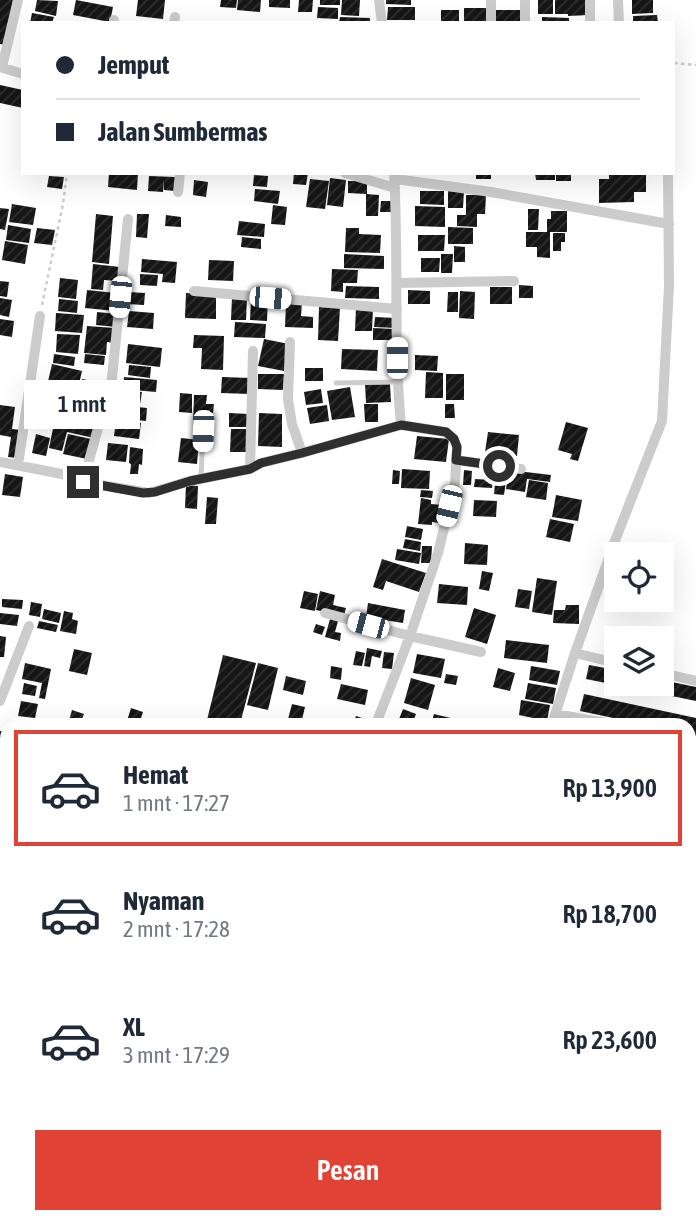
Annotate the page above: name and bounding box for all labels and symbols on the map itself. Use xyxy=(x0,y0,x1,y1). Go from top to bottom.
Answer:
car xyxy=(108,275,133,319)
car xyxy=(249,286,292,310)
car xyxy=(387,337,408,379)
callout: 1 mnt xyxy=(25,380,141,430)
car xyxy=(192,410,215,452)
route start xyxy=(483,450,515,482)
route end xyxy=(67,466,99,498)
car xyxy=(435,483,464,529)
car xyxy=(345,609,392,641)

